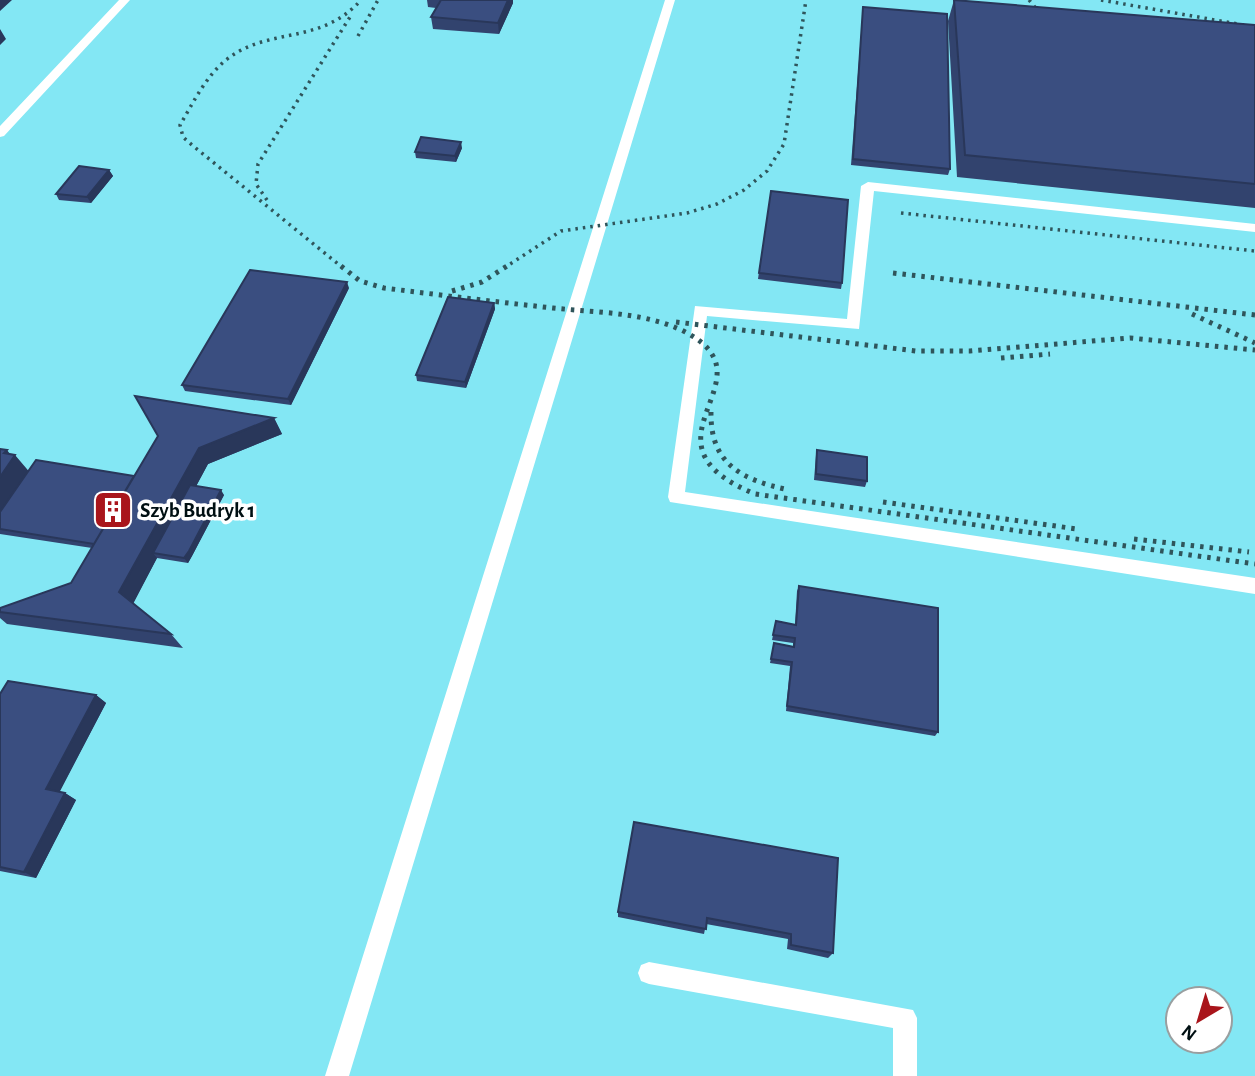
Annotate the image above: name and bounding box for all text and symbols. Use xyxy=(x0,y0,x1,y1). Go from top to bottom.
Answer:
building icon: Szyb Budryk 1 xyxy=(92,489,134,531)
place label: Szyb Budryk 1 xyxy=(140,500,255,521)
north arrow xyxy=(1164,985,1234,1055)
text: N xyxy=(1178,1021,1201,1044)

